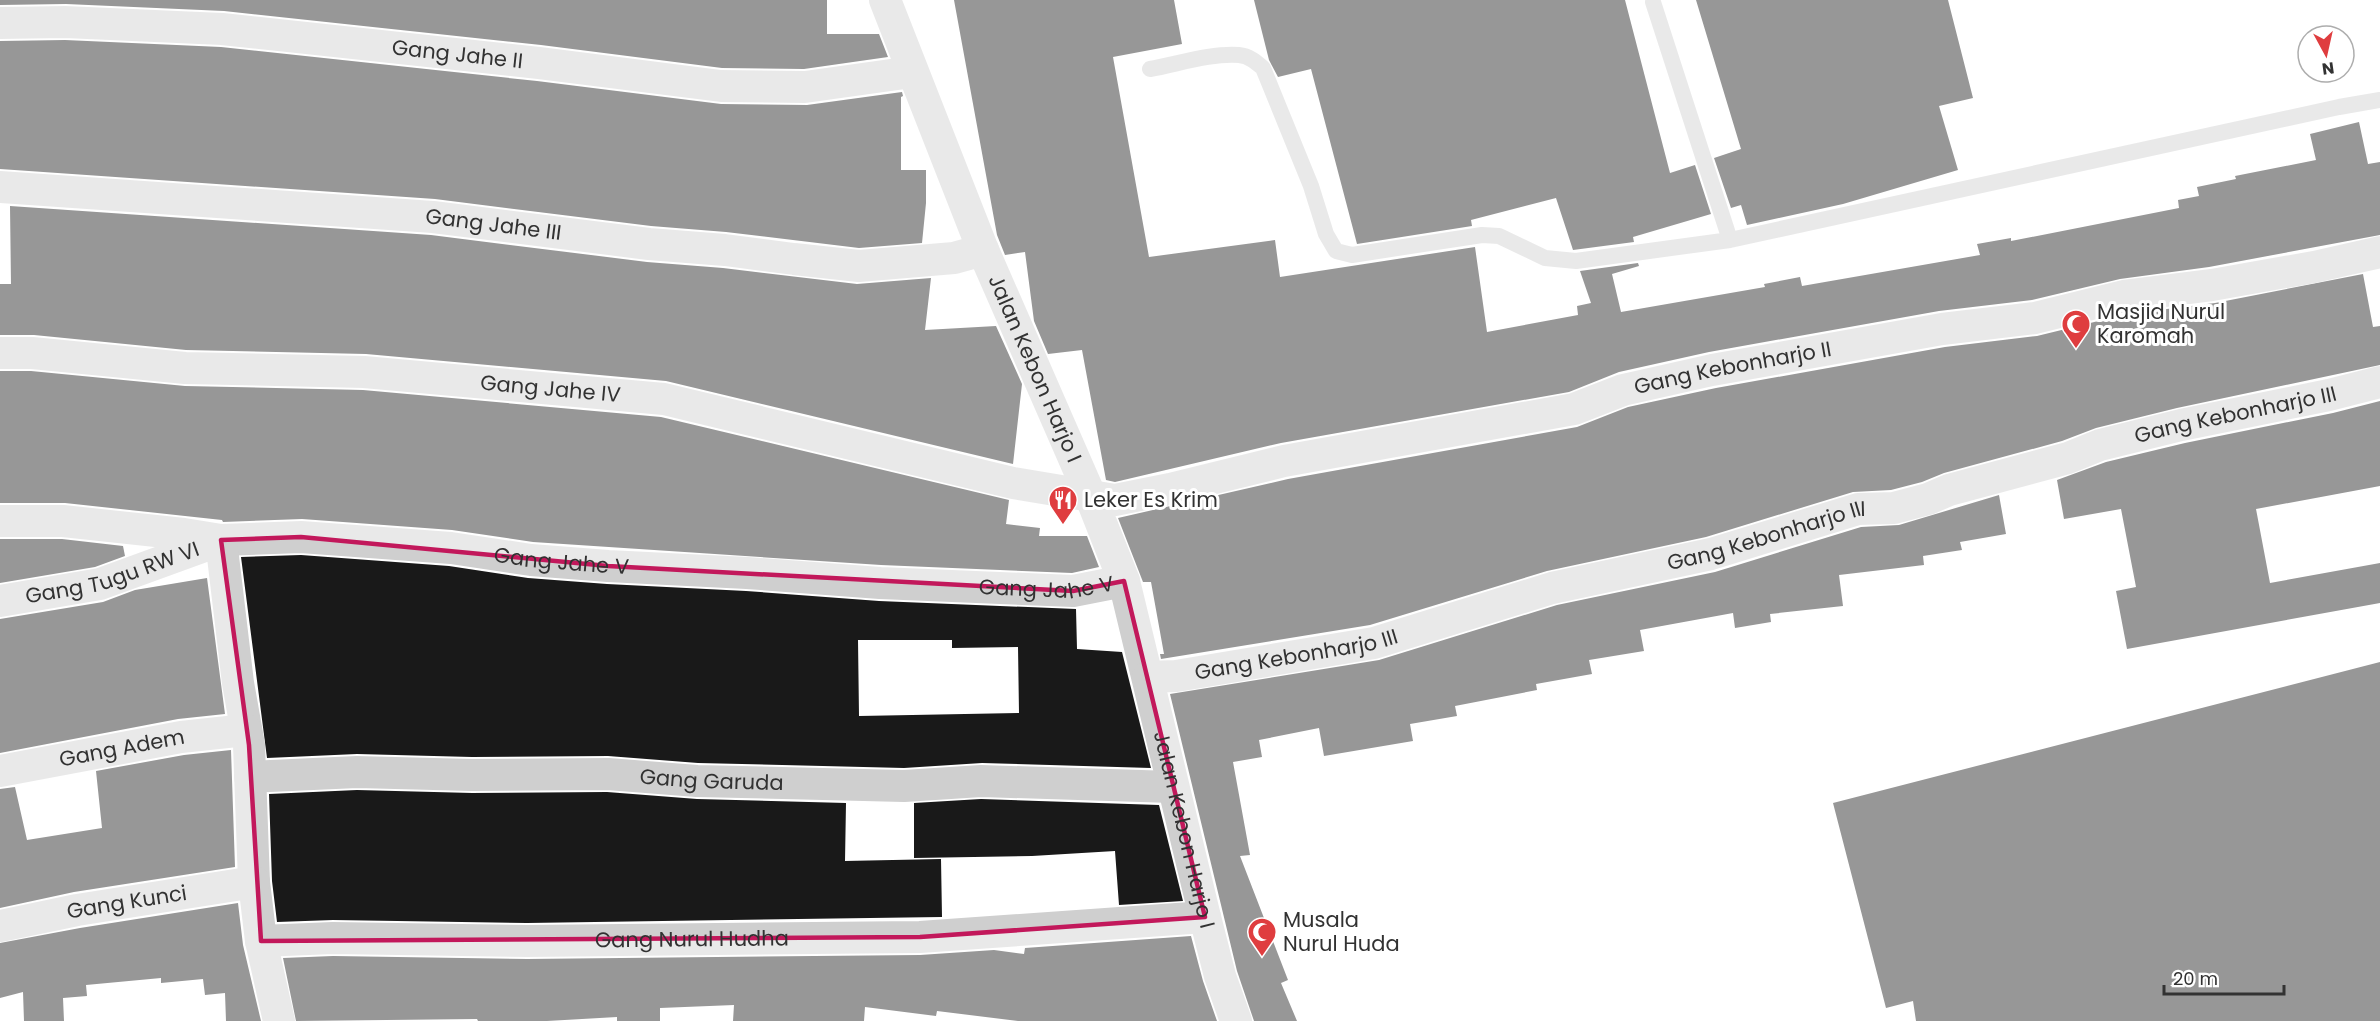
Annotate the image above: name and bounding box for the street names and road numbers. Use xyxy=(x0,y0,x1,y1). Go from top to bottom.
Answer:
street label: Gang Jahe II xyxy=(391,32,525,75)
street label: Gang Jahe III xyxy=(424,201,563,247)
street label: Jalan Kebon Harjo I xyxy=(982,270,1089,467)
street label: Gang Kebonharjo II xyxy=(1631,334,1834,401)
street label: Gang Jahe IV xyxy=(479,368,622,409)
street label: Gang Kebonharjo III xyxy=(2131,379,2340,450)
street label: Gang Kebonharjo III xyxy=(1664,494,1866,577)
street label: Gang Tugu RW VI xyxy=(23,534,203,610)
street label: Gang Jahe V xyxy=(492,540,630,581)
street label: Gang Jahe V xyxy=(978,568,1116,606)
street label: Gang Kebonharjo III xyxy=(1192,622,1401,687)
street label: Gang Adem xyxy=(57,722,187,774)
street label: Jalan Kebon Harjo I xyxy=(1147,728,1222,931)
street label: Gang Garuda xyxy=(639,762,784,797)
street label: Gang Kunci xyxy=(64,878,189,926)
street label: Gang Nurul Hudha xyxy=(595,923,789,954)

